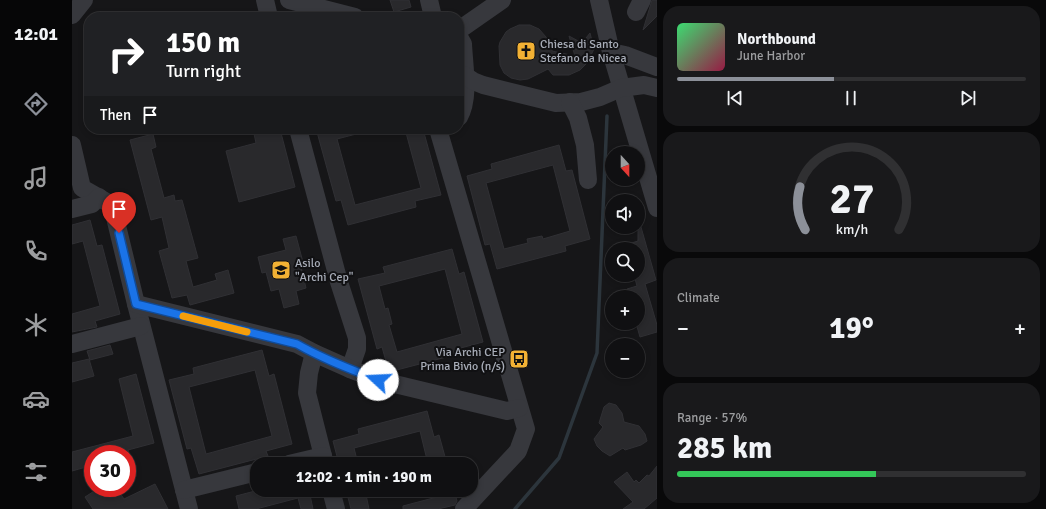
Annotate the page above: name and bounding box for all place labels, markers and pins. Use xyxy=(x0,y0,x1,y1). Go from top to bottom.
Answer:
place label: Chiesa di Santo Stefano da Nicea xyxy=(540,37,626,66)
church icon: Chiesa di Santo Stefano da Nicea xyxy=(515,40,537,62)
pin xyxy=(102,192,136,233)
place label: Asilo "Archi Cep" xyxy=(295,256,354,285)
school or university icon: Asilo "Archi Cep" xyxy=(270,259,292,281)
place label: Via Archi CEP Prima Bivio (n/s) xyxy=(420,345,505,374)
bus stop icon: Via Archi CEP Prima Bivio (n/s) xyxy=(508,348,530,370)

